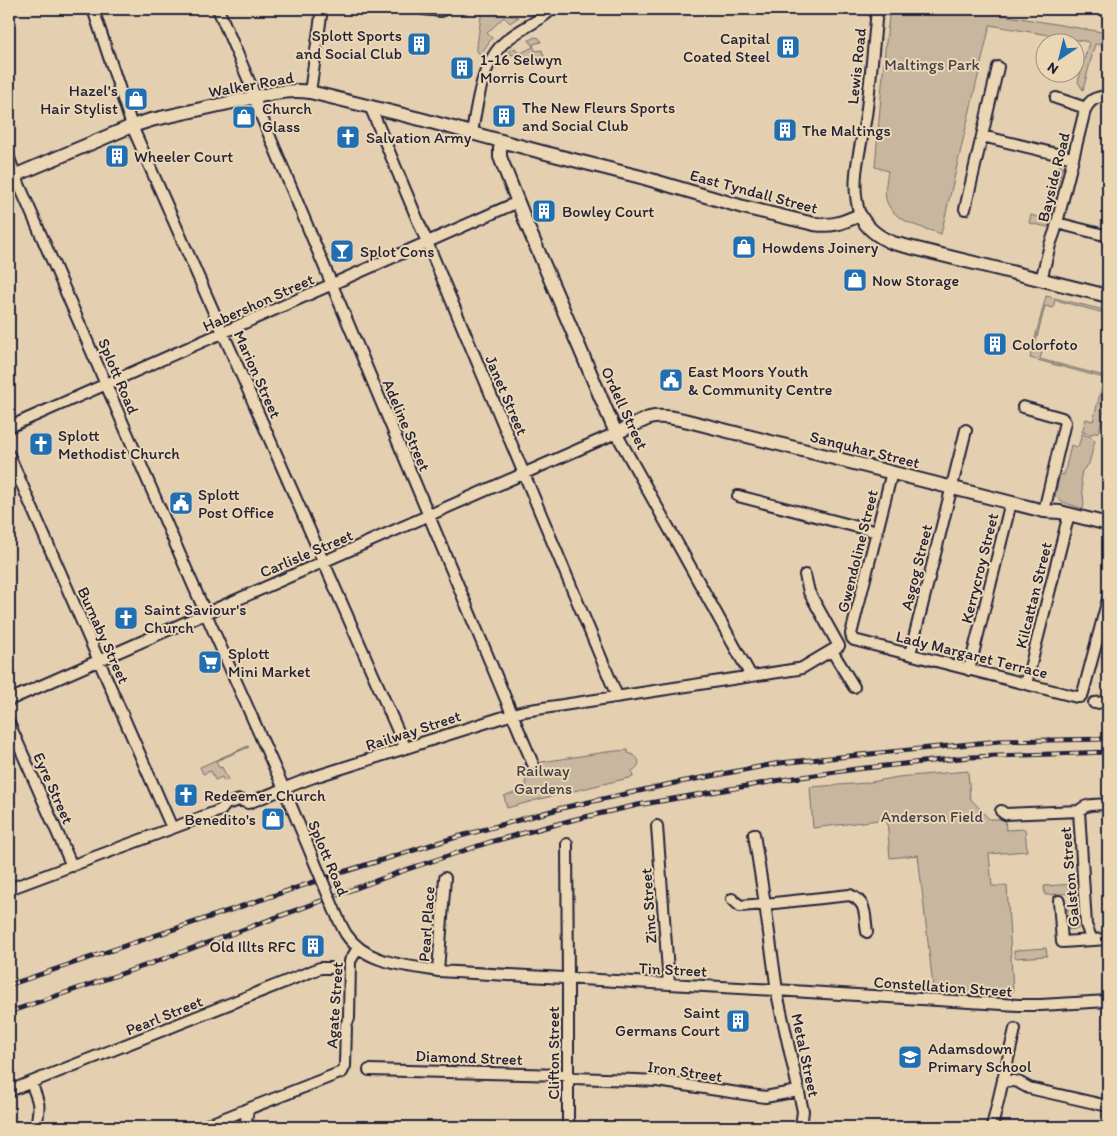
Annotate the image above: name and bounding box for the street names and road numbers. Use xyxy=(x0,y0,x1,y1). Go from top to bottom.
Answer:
street label: Lewis Road xyxy=(843,27,870,105)
street label: Walker Road xyxy=(207,68,296,101)
street label: Bayside Road xyxy=(1033,130,1074,224)
street label: East Tyndall Street xyxy=(688,165,820,218)
street label: Habershon Street xyxy=(200,269,317,336)
street label: Marion Street xyxy=(230,327,285,421)
street label: Splott Road xyxy=(94,335,143,417)
street label: Janet Street xyxy=(481,352,532,438)
street label: Ordell Street xyxy=(597,364,652,453)
street label: Adeline Street xyxy=(379,376,434,474)
street label: Sanquhar Street xyxy=(808,427,922,472)
street label: Gwendoline Street xyxy=(833,488,882,615)
street label: Kerrycroy Street xyxy=(957,511,1002,625)
street label: Asgog Street xyxy=(897,522,936,612)
street label: Carlisle Street xyxy=(257,525,356,582)
street label: Kilcattan Street xyxy=(1011,540,1056,650)
street label: Burnaby Street xyxy=(74,584,133,687)
street label: Lady Margaret Terrace xyxy=(894,626,1050,683)
street label: Railway Street xyxy=(363,706,463,755)
street label: Eyre Street xyxy=(29,750,78,827)
street label: Splott Road xyxy=(304,817,353,899)
street label: Galston Street xyxy=(1056,826,1083,928)
street label: Zinc Street xyxy=(636,868,661,944)
street label: Pearl Place xyxy=(414,886,439,962)
street label: Tin Street xyxy=(638,958,708,981)
street label: Agate Street xyxy=(322,961,347,1049)
street label: Constellation Street xyxy=(873,972,1013,1001)
street label: Pearl Street xyxy=(123,991,205,1039)
street label: Clifton Street xyxy=(544,1006,563,1100)
street label: Metal Street xyxy=(787,1012,824,1099)
street label: Diamond Street xyxy=(415,1046,523,1069)
street label: Iron Street xyxy=(646,1057,724,1086)

